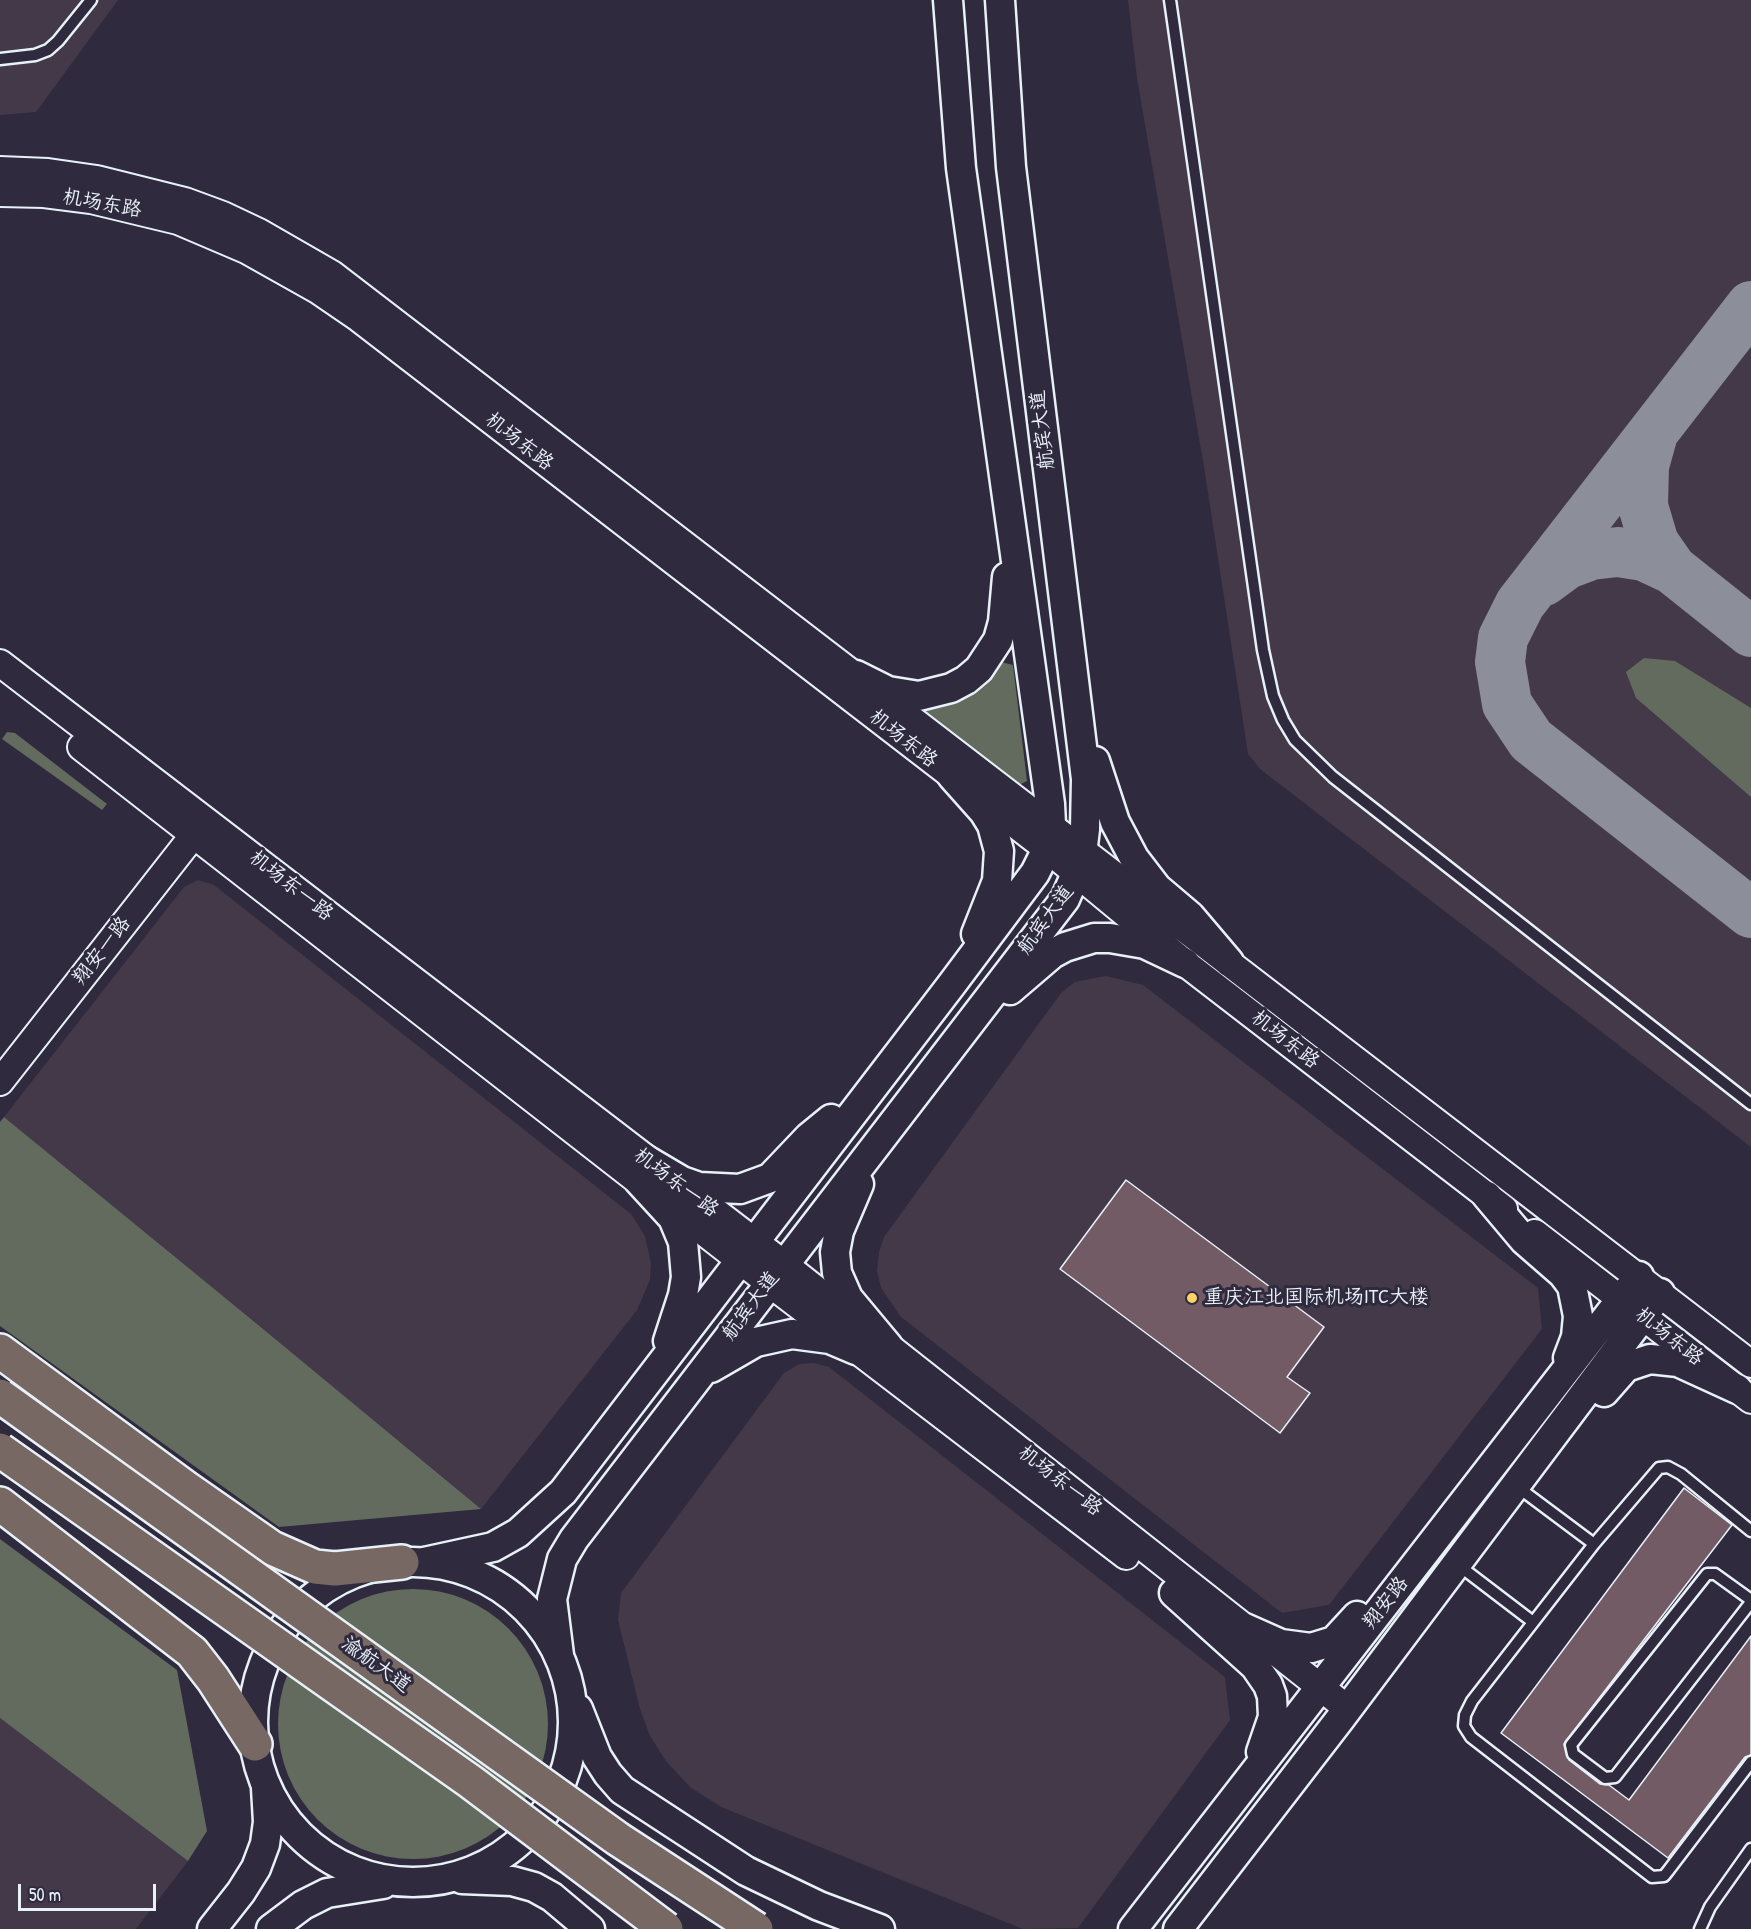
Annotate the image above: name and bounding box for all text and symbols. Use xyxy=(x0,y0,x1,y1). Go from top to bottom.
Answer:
street label: 机场东路 xyxy=(61,185,143,223)
street label: 航宾大道 xyxy=(1026,389,1060,471)
street label: 机场东路 xyxy=(480,408,558,476)
street label: 机场东路 xyxy=(864,705,942,773)
street label: 机场东一路 xyxy=(244,846,338,926)
street label: 航宾大道 xyxy=(1013,881,1079,959)
street label: 翔安一路 xyxy=(68,912,136,990)
street label: 机场东路 xyxy=(1246,1006,1324,1074)
street label: 机场东一路 xyxy=(629,1143,723,1223)
street label: 航宾大道 xyxy=(717,1267,785,1345)
place label: 重庆江北国际机场ITC大楼 xyxy=(1204,1286,1429,1310)
marker: 重庆江北国际机场ITC大楼 xyxy=(1185,1291,1199,1305)
street label: 机场东路 xyxy=(1630,1303,1708,1371)
street label: 机场东一路 xyxy=(1013,1441,1107,1521)
street label: 翔安路 xyxy=(1358,1572,1414,1634)
street label: 渝航大道 xyxy=(337,1632,415,1698)
scale bar xyxy=(21,1872,159,1910)
text: 50 m xyxy=(29,1882,61,1907)

